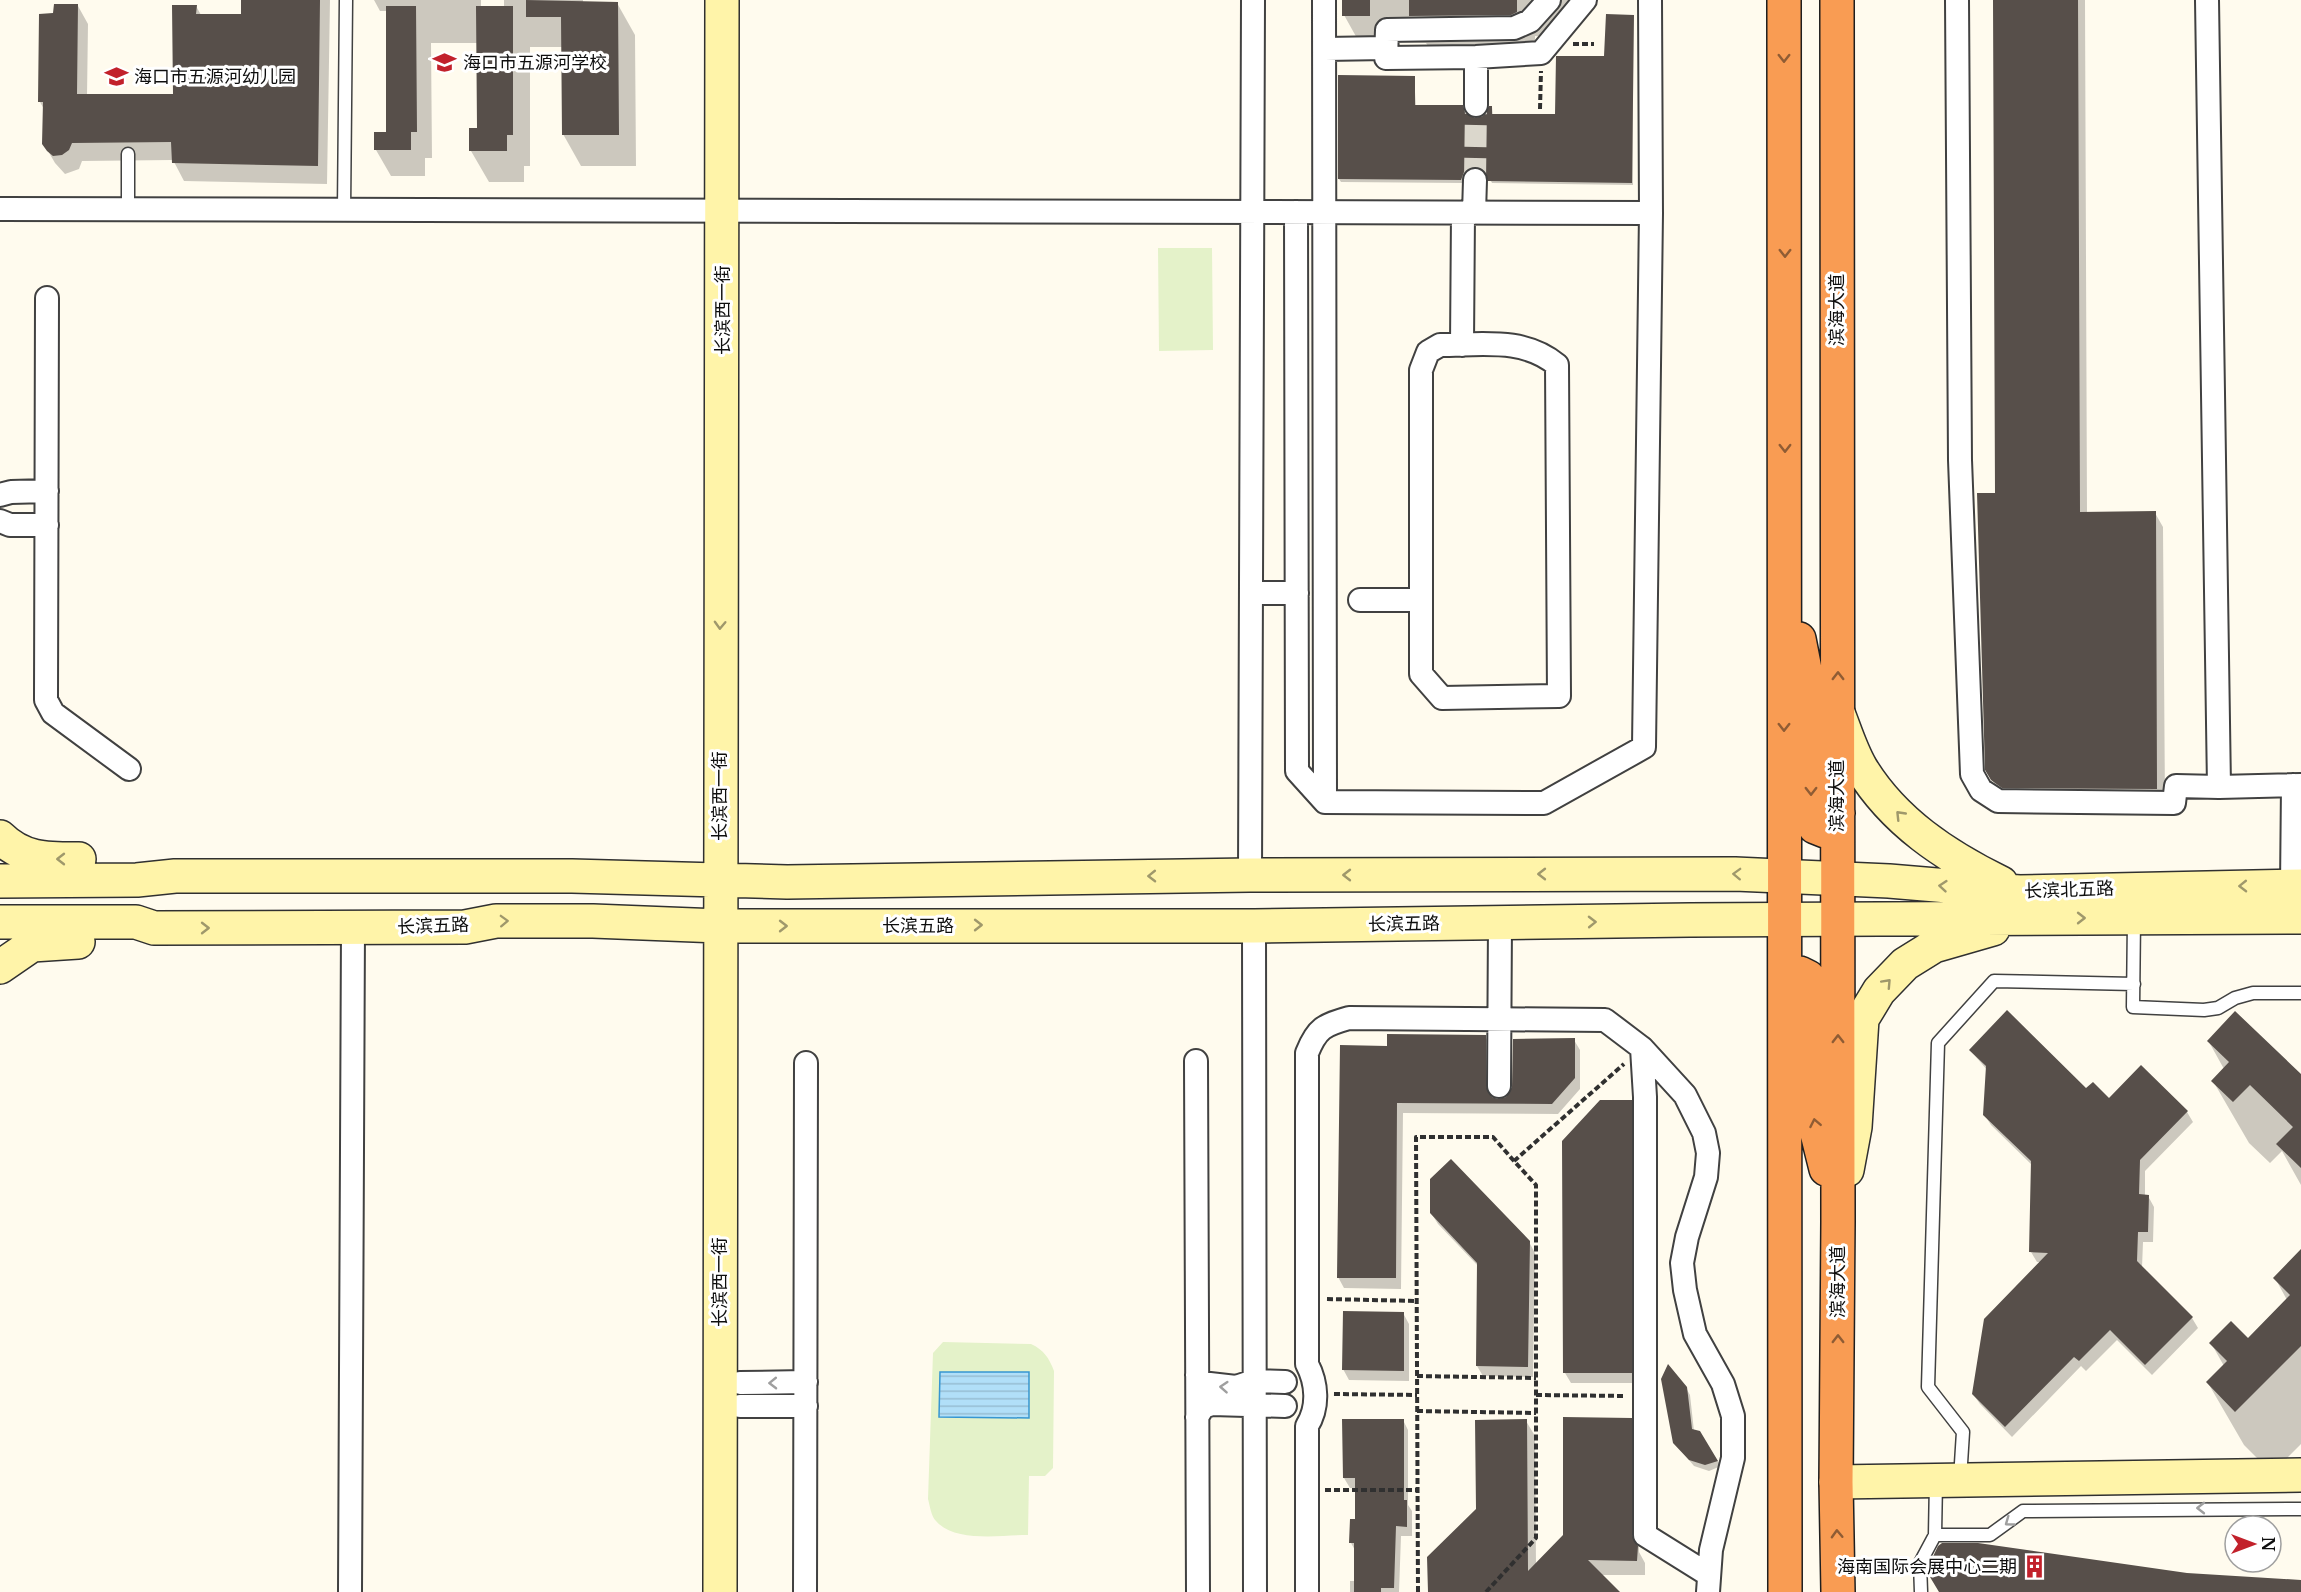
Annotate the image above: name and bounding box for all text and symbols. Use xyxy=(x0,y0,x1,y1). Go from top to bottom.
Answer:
school or university icon: 海口市五源河学校 xyxy=(432,50,458,76)
place label: 海口市五源河学校 xyxy=(463,52,607,74)
one-way arrow xyxy=(1778,54,1790,63)
school or university icon: 海口市五源河幼儿园 xyxy=(103,64,129,90)
place label: 海口市五源河幼儿园 xyxy=(134,66,296,88)
one-way arrow xyxy=(1779,249,1791,258)
street label: 长滨西一街 xyxy=(712,265,734,355)
street label: 滨海大道 xyxy=(1826,274,1848,346)
one-way arrow xyxy=(1779,444,1791,453)
one-way arrow xyxy=(714,621,726,630)
one-way arrow xyxy=(1832,671,1844,680)
one-way arrow xyxy=(1778,723,1790,732)
street label: 长滨西一街 xyxy=(709,751,731,841)
street label: 滨海大道 xyxy=(1826,760,1848,832)
one-way arrow xyxy=(1805,786,1817,795)
one-way arrow xyxy=(1897,812,1908,823)
one-way arrow xyxy=(56,853,65,865)
one-way arrow xyxy=(1343,868,1352,881)
one-way arrow xyxy=(1538,868,1547,880)
one-way arrow xyxy=(1733,868,1742,880)
one-way arrow xyxy=(1148,870,1157,882)
street label: 长滨北五路 xyxy=(2024,877,2114,903)
one-way arrow xyxy=(1938,880,1947,893)
one-way arrow xyxy=(2238,880,2247,892)
street label: 长滨五路 xyxy=(1368,912,1440,936)
one-way arrow xyxy=(2077,912,2086,924)
street label: 长滨五路 xyxy=(397,914,469,938)
one-way arrow xyxy=(500,915,509,927)
street label: 长滨五路 xyxy=(882,915,954,937)
one-way arrow xyxy=(1588,915,1597,928)
one-way arrow xyxy=(973,919,982,932)
one-way arrow xyxy=(778,920,787,932)
one-way arrow xyxy=(200,922,209,934)
one-way arrow xyxy=(1880,979,1891,990)
one-way arrow xyxy=(1832,1034,1844,1043)
one-way arrow xyxy=(1809,1118,1822,1128)
street label: 长滨西一街 xyxy=(709,1237,731,1327)
street label: 滨海大道 xyxy=(1827,1246,1849,1318)
one-way arrow xyxy=(1832,1334,1844,1343)
one-way arrow xyxy=(768,1377,777,1389)
one-way arrow xyxy=(1219,1380,1228,1393)
one-way arrow xyxy=(2196,1502,2205,1514)
north arrow xyxy=(2223,1514,2283,1574)
one-way arrow xyxy=(2005,1515,2016,1526)
one-way arrow xyxy=(1831,1529,1843,1538)
text: N xyxy=(2258,1536,2278,1552)
building icon: 海南国际会展中心二期 xyxy=(2022,1554,2048,1580)
place label: 海南国际会展中心二期 xyxy=(1837,1556,2017,1578)

